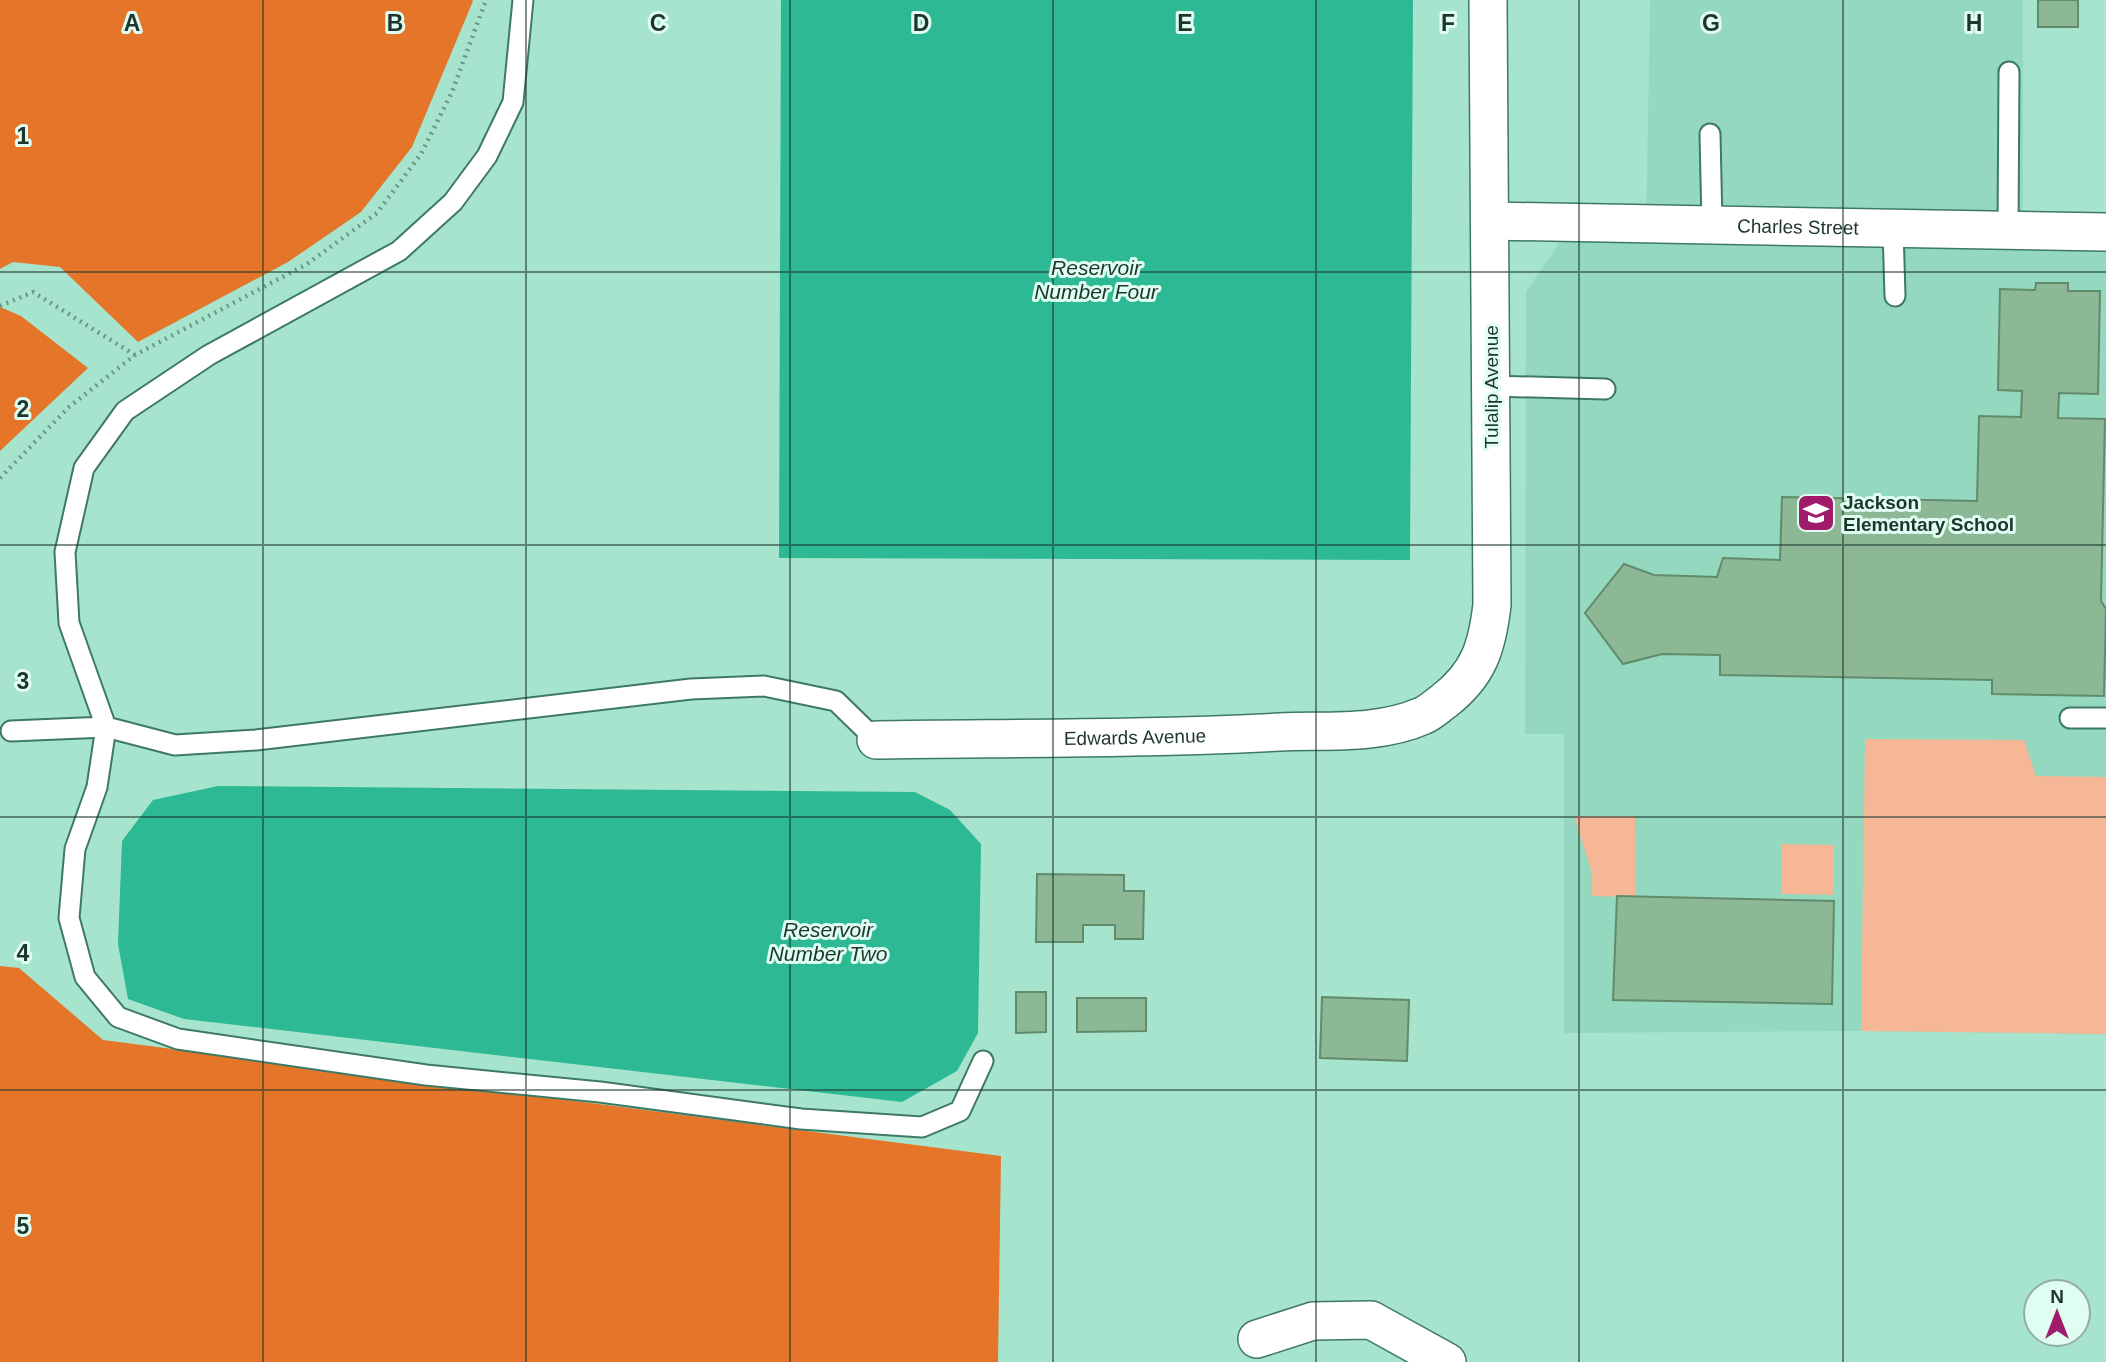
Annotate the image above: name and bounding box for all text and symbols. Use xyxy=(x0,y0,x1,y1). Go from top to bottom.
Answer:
text: A xyxy=(124,10,140,36)
text: B xyxy=(387,10,403,36)
text: C xyxy=(650,10,666,36)
text: D xyxy=(913,10,929,36)
text: E xyxy=(1177,10,1193,36)
text: F xyxy=(1441,10,1455,36)
text: G xyxy=(1702,10,1720,36)
text: H xyxy=(1966,10,1982,36)
text: 1 xyxy=(17,123,30,149)
street label: Charles Street xyxy=(1737,215,1860,239)
water label: Reservoir Number Four xyxy=(1034,256,1159,303)
street label: Tulalip Avenue xyxy=(1481,325,1502,449)
text: 2 xyxy=(17,396,29,422)
school or university icon: Jackson Elementary School xyxy=(1795,492,1837,534)
place label: Jackson Elementary School xyxy=(1843,492,2014,535)
text: 3 xyxy=(17,668,29,694)
street label: Edwards Avenue xyxy=(1064,725,1207,749)
water label: Reservoir Number Two xyxy=(769,918,888,965)
text: 4 xyxy=(17,940,30,966)
text: 5 xyxy=(17,1213,30,1239)
north arrow xyxy=(2022,1278,2092,1348)
text: N xyxy=(2050,1286,2064,1307)

